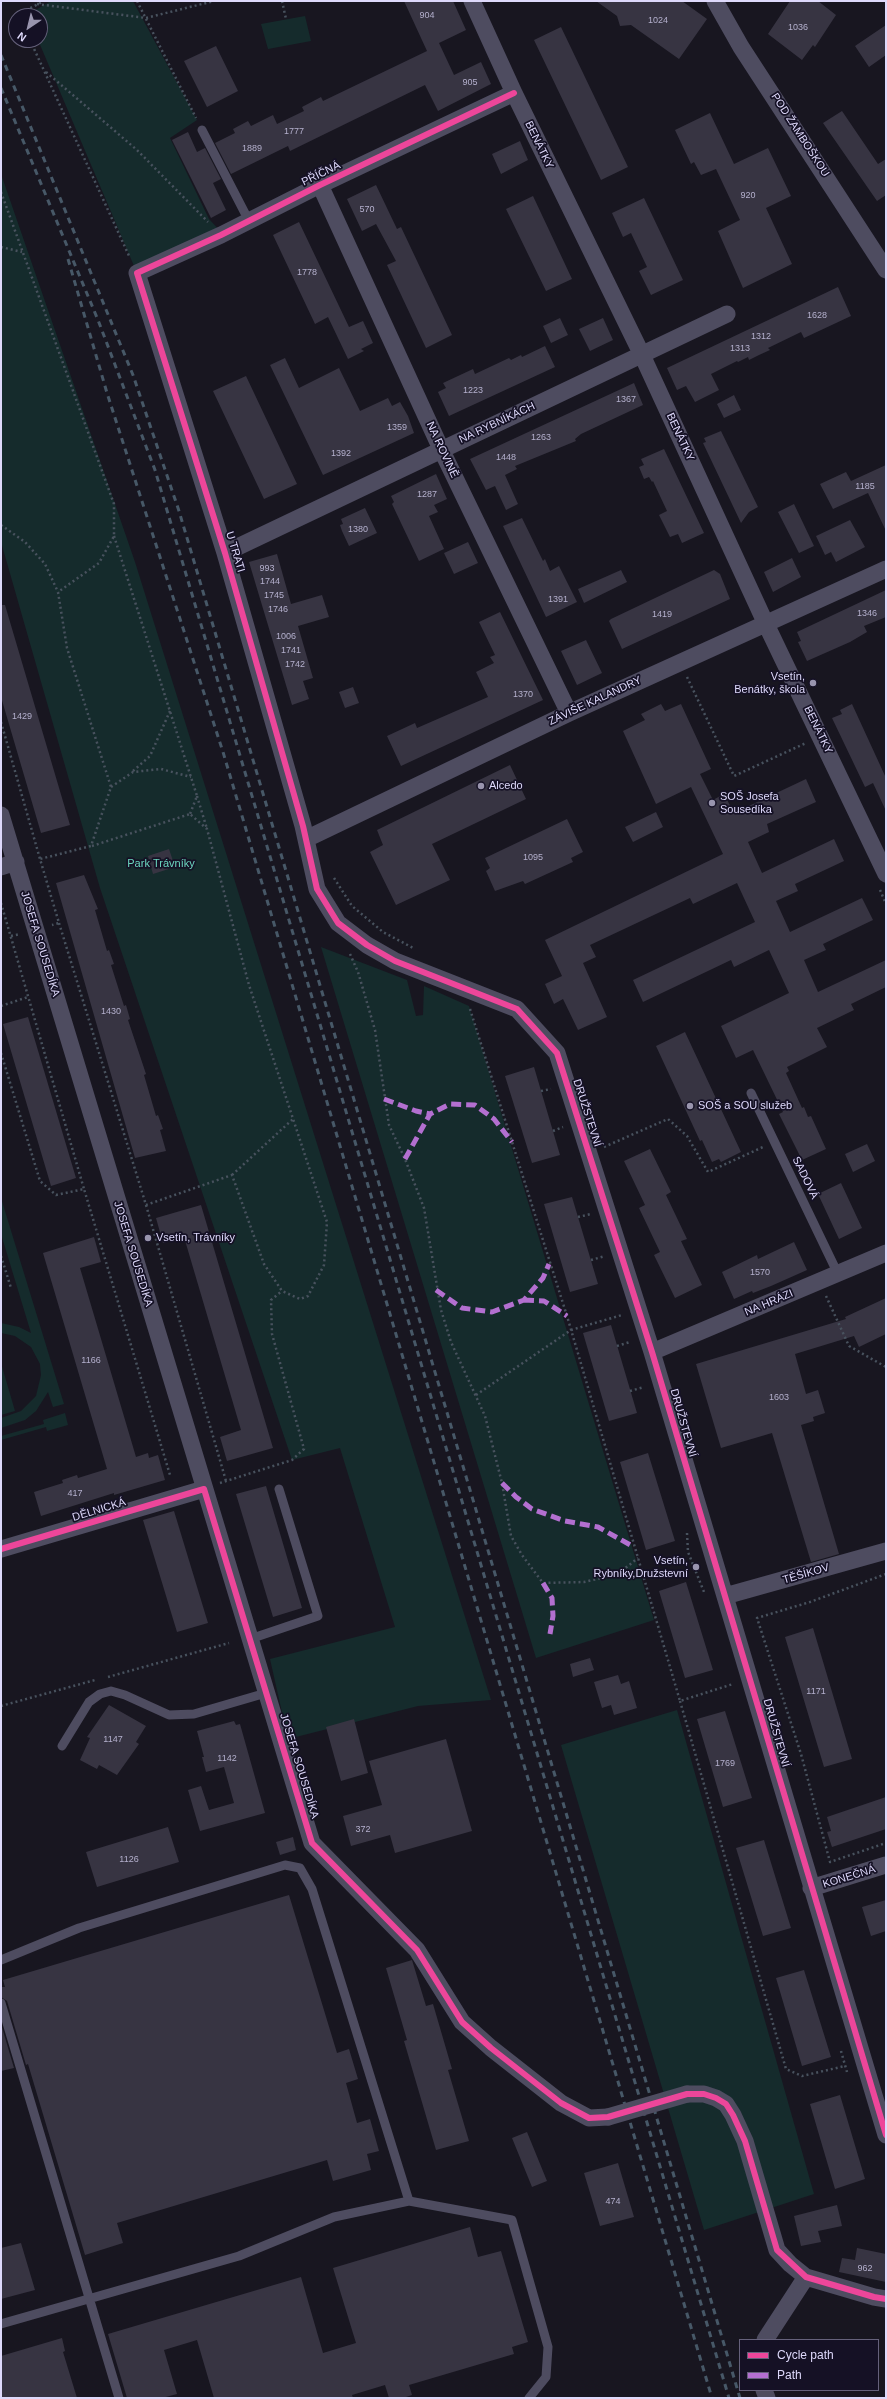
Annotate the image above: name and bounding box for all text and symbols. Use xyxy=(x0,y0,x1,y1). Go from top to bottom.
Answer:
north arrow xyxy=(8,8,48,48)
house number: 904 xyxy=(419,11,435,21)
house number: 1024 xyxy=(648,16,668,26)
house number: 1036 xyxy=(788,23,808,33)
text: N xyxy=(15,30,28,44)
house number: 905 xyxy=(462,78,478,88)
street label: POD ŽAMBOŠKOU xyxy=(768,91,832,179)
street label: BENÁTKY xyxy=(522,119,556,171)
house number: 1777 xyxy=(284,127,304,137)
house number: 1889 xyxy=(242,144,262,154)
street label: PŘÍČNÁ xyxy=(299,159,343,189)
house number: 920 xyxy=(740,191,756,201)
house number: 570 xyxy=(359,205,375,215)
house number: 1778 xyxy=(297,268,317,278)
house number: 1628 xyxy=(807,311,827,321)
house number: 1312 xyxy=(751,332,771,342)
house number: 1313 xyxy=(730,344,750,354)
house number: 1223 xyxy=(463,386,483,396)
house number: 1367 xyxy=(616,395,636,405)
street label: NA RYBNÍKÁCH xyxy=(457,400,537,446)
street label: BENÁTKY xyxy=(663,411,697,463)
street label: NA ROVINĚ xyxy=(423,420,461,480)
house number: 1359 xyxy=(387,423,407,433)
house number: 1263 xyxy=(531,433,551,443)
house number: 1392 xyxy=(331,449,351,459)
house number: 1448 xyxy=(496,453,516,463)
house number: 1185 xyxy=(855,482,875,492)
house number: 1287 xyxy=(417,490,437,500)
house number: 1380 xyxy=(348,525,368,535)
street label: U TRATI xyxy=(223,530,247,574)
house number: 993 xyxy=(259,564,275,574)
house number: 1744 xyxy=(260,577,280,587)
house number: 1745 xyxy=(264,591,284,601)
house number: 1391 xyxy=(548,595,568,605)
house number: 1746 xyxy=(268,605,288,615)
house number: 1346 xyxy=(857,609,877,619)
house number: 1419 xyxy=(652,610,672,620)
house number: 1006 xyxy=(276,632,296,642)
house number: 1741 xyxy=(281,646,301,656)
house number: 1742 xyxy=(285,660,305,670)
place label: Vsetín, Benátky, škola xyxy=(734,670,805,696)
street label: ZÁVIŠE KALANDRY xyxy=(546,674,644,728)
marker: Vsetín, Benátky, škola xyxy=(808,678,818,688)
house number: 1370 xyxy=(513,690,533,700)
street label: BENÁTKY xyxy=(801,704,835,756)
house number: 1429 xyxy=(12,712,32,722)
place label: Alcedo xyxy=(489,779,523,793)
marker: Alcedo xyxy=(476,781,486,791)
place label: SOŠ Josefa Sousedíka xyxy=(720,790,779,816)
marker: SOŠ Josefa Sousedíka xyxy=(707,798,717,808)
house number: 1095 xyxy=(523,853,543,863)
park label: Park Trávníky xyxy=(127,857,195,871)
street label: JOSEFA SOUSEDÍKA xyxy=(18,890,62,998)
house number: 1430 xyxy=(101,1007,121,1017)
street label: DRUŽSTEVNÍ xyxy=(570,1078,604,1148)
place label: SOŠ a SOU služeb xyxy=(698,1099,792,1113)
marker: SOŠ a SOU služeb xyxy=(685,1101,695,1111)
street label: SADOVÁ xyxy=(789,1155,821,1201)
street label: JOSEFA SOUSEDÍKA xyxy=(111,1200,155,1308)
place label: Vsetín, Trávníky xyxy=(156,1231,235,1245)
marker: Vsetín, Trávníky xyxy=(143,1233,153,1243)
house number: 1570 xyxy=(750,1268,770,1278)
street label: NA HRÁZI xyxy=(743,1287,795,1319)
house number: 1166 xyxy=(81,1356,101,1366)
street label: DRUŽSTEVNÍ xyxy=(667,1387,699,1459)
house number: 1603 xyxy=(769,1393,789,1403)
house number: 417 xyxy=(67,1489,83,1499)
street label: DĚLNICKÁ xyxy=(71,1496,127,1524)
place label: Vsetín, Rybníky,Družstevní xyxy=(593,1554,688,1580)
street label: TĚŠÍKOV xyxy=(781,1561,831,1587)
marker: Vsetín, Rybníky,Družstevní xyxy=(691,1562,701,1572)
house number: 1171 xyxy=(806,1687,826,1697)
street label: DRUŽSTEVNÍ xyxy=(760,1697,792,1769)
street label: JOSEFA SOUSEDÍKA xyxy=(277,1712,321,1820)
house number: 1147 xyxy=(103,1735,123,1745)
house number: 1142 xyxy=(217,1754,237,1764)
house number: 1769 xyxy=(715,1759,735,1769)
house number: 372 xyxy=(355,1825,371,1835)
house number: 1126 xyxy=(119,1855,139,1865)
street label: KONEČNÁ xyxy=(821,1863,877,1891)
house number: 474 xyxy=(605,2197,621,2207)
house number: 962 xyxy=(857,2264,873,2274)
legend xyxy=(739,2339,879,2391)
text: Cycle path xyxy=(777,2348,834,2362)
text: Path xyxy=(777,2368,802,2382)

